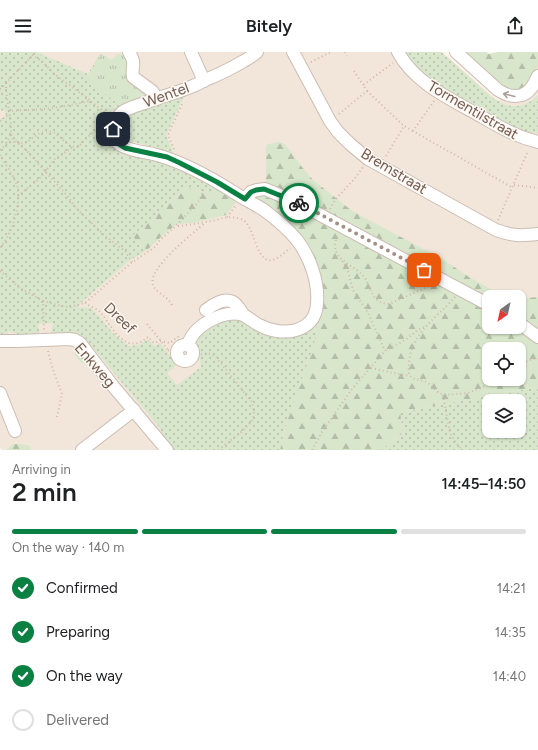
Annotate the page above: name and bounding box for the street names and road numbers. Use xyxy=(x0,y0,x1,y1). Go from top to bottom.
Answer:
street label: Tormentilstraat xyxy=(425,77,522,143)
street label: Wentel xyxy=(141,78,191,112)
street label: Bremstraat xyxy=(358,144,431,198)
street label: Dreef xyxy=(100,299,140,338)
street label: Enkweg xyxy=(71,339,119,391)

